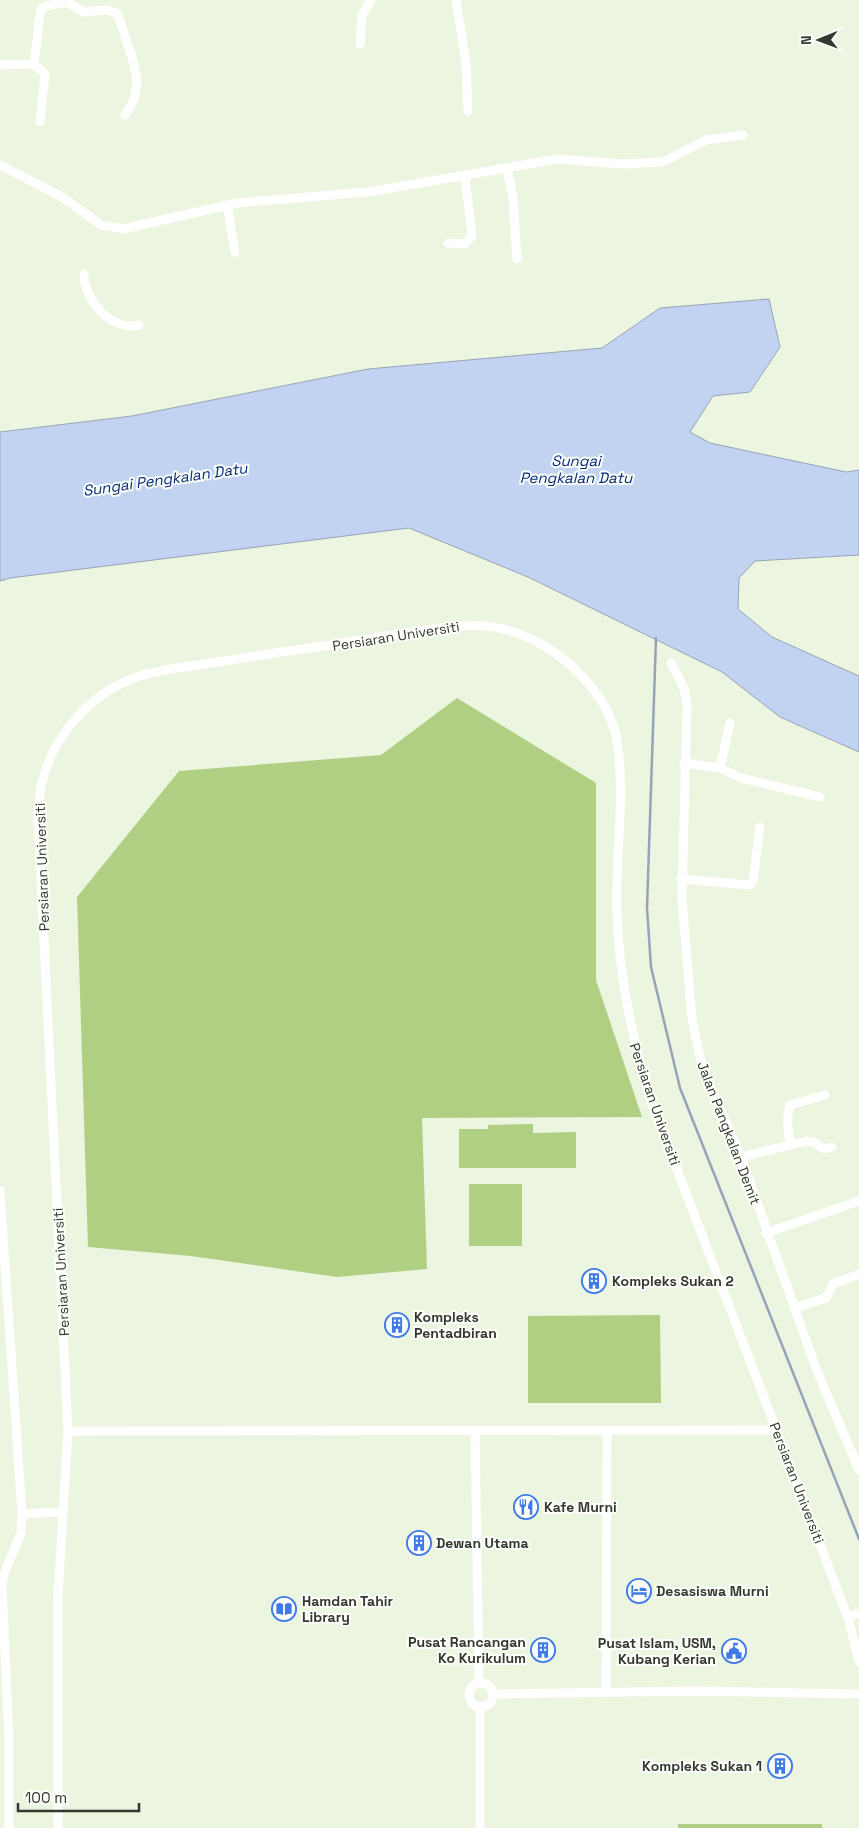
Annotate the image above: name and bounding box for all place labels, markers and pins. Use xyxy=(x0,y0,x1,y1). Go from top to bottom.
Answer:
building icon: Kompleks Sukan 2 xyxy=(581,1268,607,1294)
place label: Kompleks Sukan 2 xyxy=(612,1272,734,1290)
place label: Kompleks Pentadbiran xyxy=(414,1308,497,1342)
building icon: Kompleks Pentadbiran xyxy=(384,1312,410,1338)
restaurant icon: Kafe Murni xyxy=(513,1494,539,1520)
place label: Kafe Murni xyxy=(544,1498,617,1516)
building icon: Dewan Utama xyxy=(406,1530,432,1556)
place label: Dewan Utama xyxy=(436,1534,529,1552)
hotel icon: Desasiswa Murni xyxy=(626,1578,652,1604)
place label: Desasiswa Murni xyxy=(656,1582,769,1600)
place label: Hamdan Tahir Library xyxy=(302,1592,393,1626)
library icon: Hamdan Tahir Library xyxy=(271,1596,297,1622)
place label: Pusat Rancangan Ko Kurikulum xyxy=(408,1633,526,1667)
place label: Pusat Islam, USM, Kubang Kerian xyxy=(598,1634,716,1668)
building icon: Pusat Rancangan Ko Kurikulum xyxy=(530,1637,556,1663)
public building icon: Pusat Islam, USM, Kubang Kerian xyxy=(721,1638,747,1664)
building icon: Kompleks Sukan 1 xyxy=(767,1753,793,1779)
place label: Kompleks Sukan 1 xyxy=(642,1757,762,1775)

